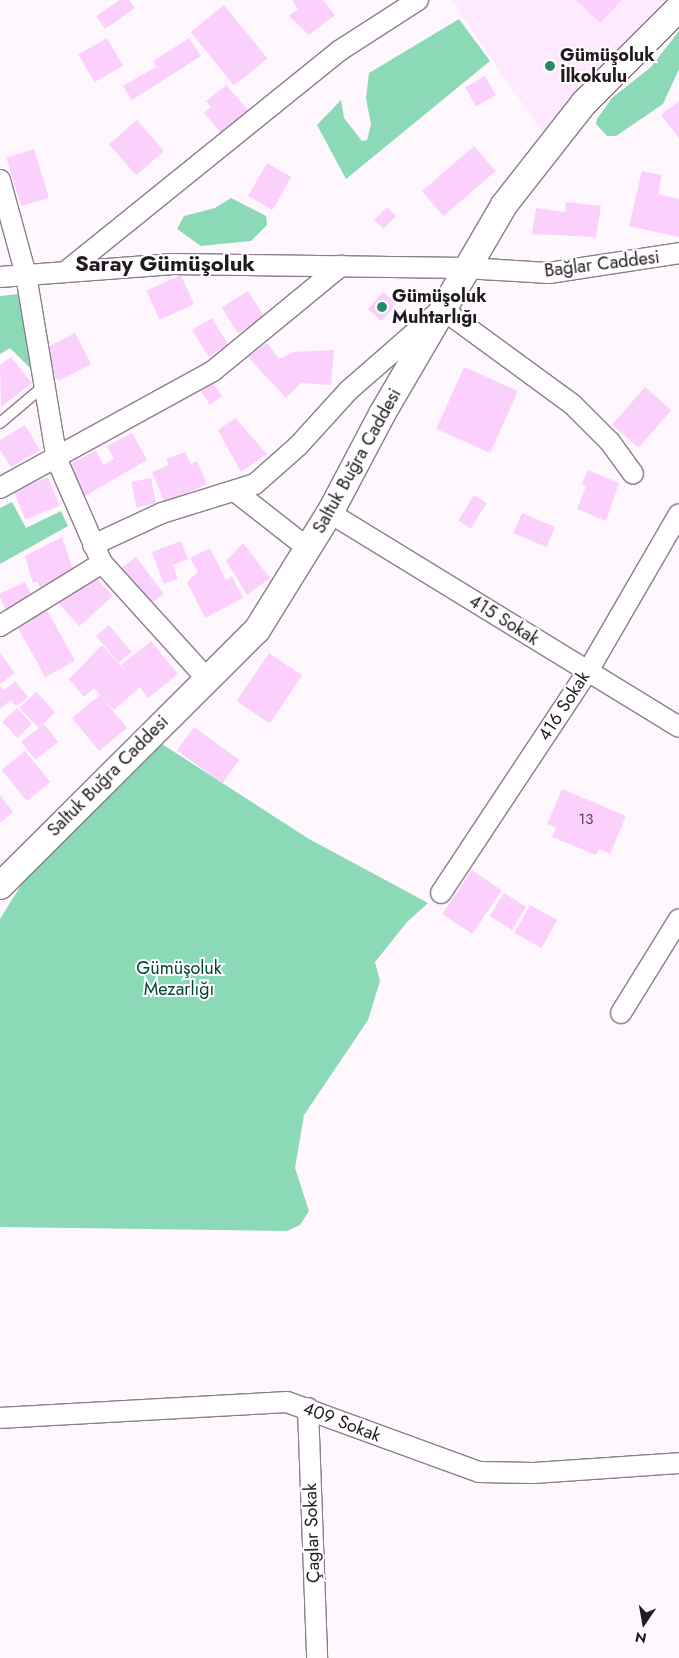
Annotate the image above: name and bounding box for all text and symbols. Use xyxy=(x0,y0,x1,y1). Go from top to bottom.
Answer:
place label: Gümüşoluk İlkokulu xyxy=(560,45,655,88)
marker: Gümüşoluk İlkokulu xyxy=(544,60,556,72)
street label: Bağlar Caddesi xyxy=(543,246,661,282)
district label: Saray Gümüşoluk xyxy=(75,251,255,277)
place label: Gümüşoluk Muhtarlığı xyxy=(392,286,487,328)
marker: Gümüşoluk Muhtarlığı xyxy=(376,301,388,313)
street label: Saltuk Buğra Caddesi xyxy=(308,385,406,537)
street label: 415 Sokak xyxy=(465,590,543,650)
street label: 416 Sokak xyxy=(534,667,594,745)
street label: Saltuk Buğra Caddesi xyxy=(43,711,173,841)
house number: 13 xyxy=(579,811,593,829)
park label: Gümüşoluk Mezarlığı xyxy=(136,958,222,1001)
street label: 409 Sokak xyxy=(300,1397,384,1447)
street label: Çaglar Sokak xyxy=(299,1483,325,1583)
north arrow xyxy=(619,1598,669,1648)
text: N xyxy=(633,1627,648,1649)

